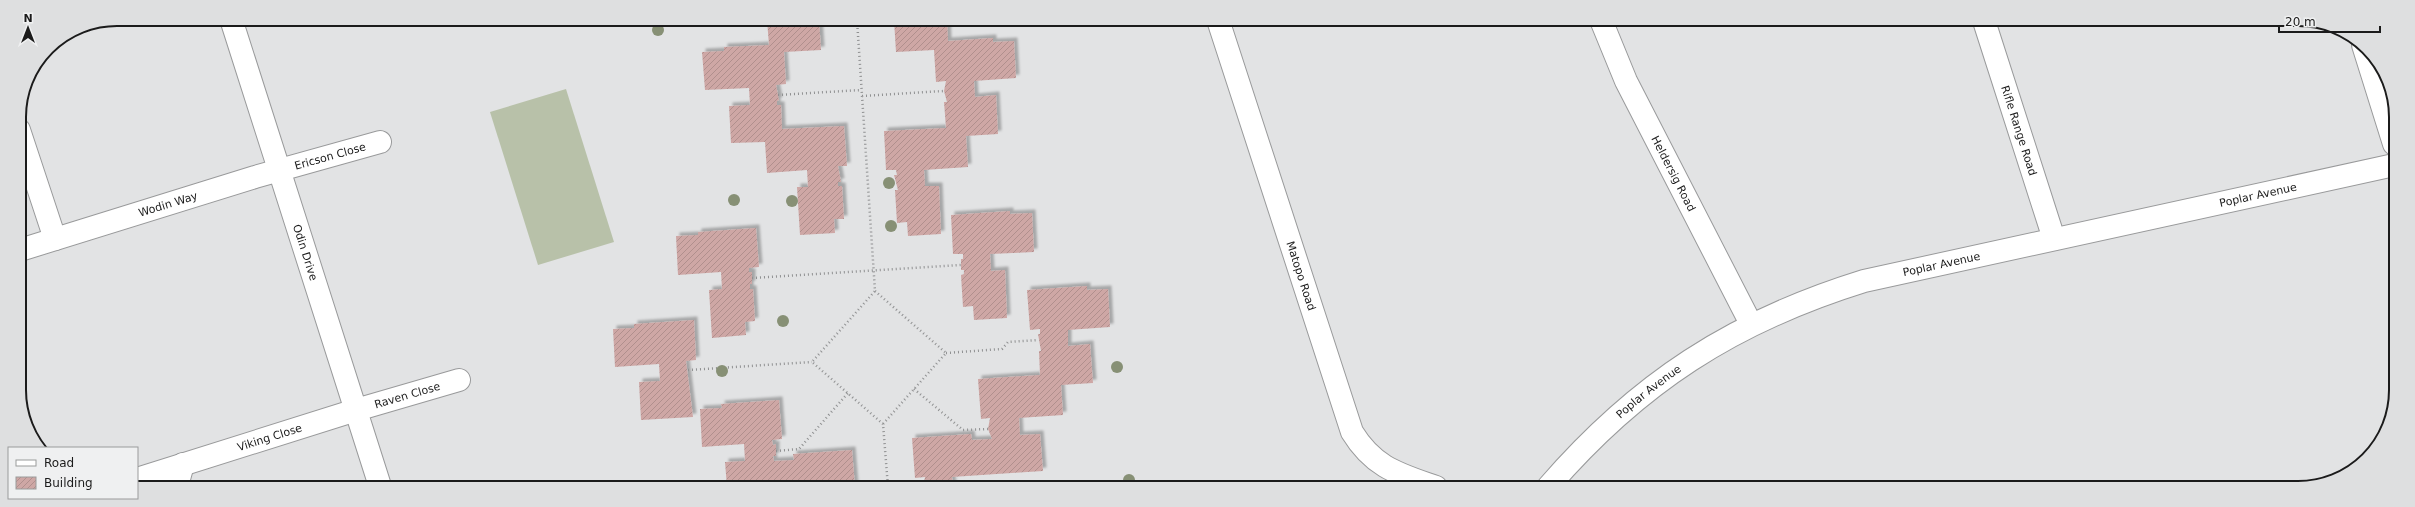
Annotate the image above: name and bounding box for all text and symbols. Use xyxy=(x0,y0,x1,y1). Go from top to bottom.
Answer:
north arrow xyxy=(8,8,48,48)
scale bar xyxy=(2279,8,2380,34)
text: N xyxy=(23,12,33,25)
text: 20 m xyxy=(2285,15,2316,29)
street label: Rifle Range Road xyxy=(1999,84,2040,177)
street label: Heldersig Road xyxy=(1649,134,1698,214)
street label: Ericson Close xyxy=(293,140,367,172)
street label: Poplar Avenue xyxy=(2218,180,2298,210)
street label: Wodin Way xyxy=(137,189,200,219)
street label: Odin Drive xyxy=(290,223,321,282)
street label: Matopo Road xyxy=(1284,239,1319,312)
street label: Poplar Avenue xyxy=(1902,249,1982,279)
street label: Poplar Avenue xyxy=(1613,362,1684,421)
street label: Raven Close xyxy=(373,379,442,411)
street label: Viking Close xyxy=(236,421,304,454)
legend xyxy=(8,447,138,499)
text: Road xyxy=(44,456,74,470)
text: Building xyxy=(44,476,93,490)

